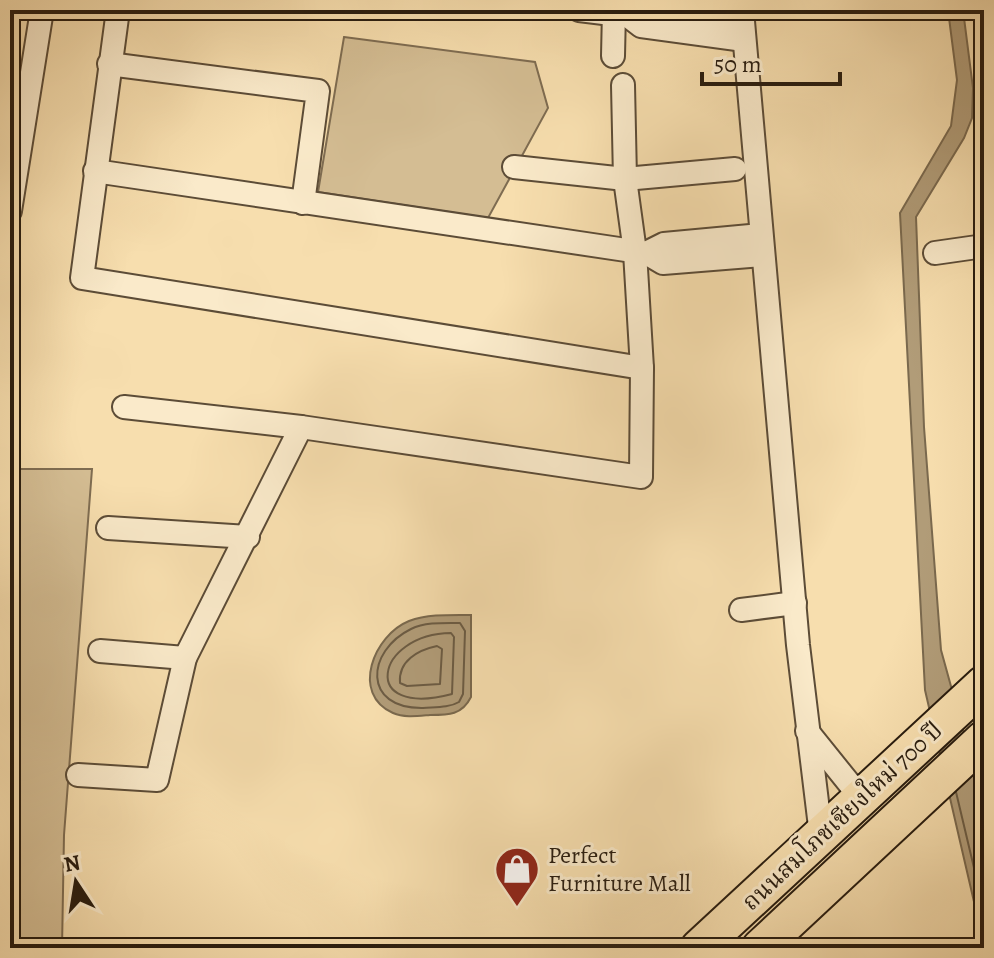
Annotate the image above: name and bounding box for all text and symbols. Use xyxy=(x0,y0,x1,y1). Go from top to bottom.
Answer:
scale bar xyxy=(702,36,840,86)
text: 50 m xyxy=(714,48,762,80)
street label: ถนนสมโภชเชียงใหม่ 700 ปี xyxy=(733,713,949,917)
place label: Perfect Furniture Mall xyxy=(548,839,691,899)
north arrow xyxy=(36,842,116,922)
shop icon: Perfect Furniture Mall xyxy=(493,845,541,908)
text: N xyxy=(61,847,83,880)

